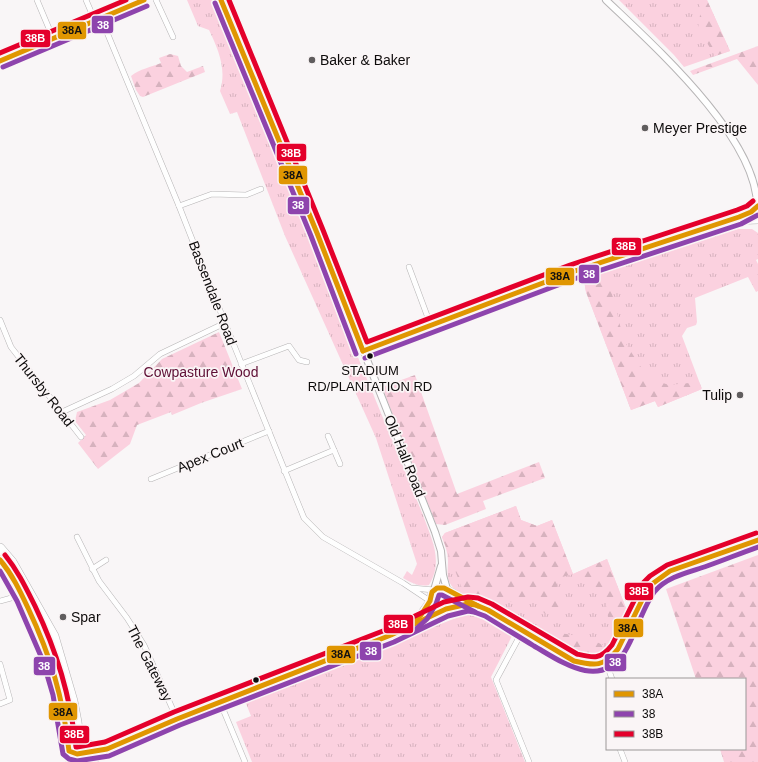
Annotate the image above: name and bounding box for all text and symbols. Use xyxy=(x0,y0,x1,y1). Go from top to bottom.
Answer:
line badge: 38 xyxy=(91,15,114,34)
text: 38 xyxy=(97,19,109,31)
line badge: 38A xyxy=(57,21,87,40)
text: 38A xyxy=(62,24,82,36)
line badge: 38B xyxy=(20,29,51,48)
text: 38B xyxy=(25,32,45,44)
place label: Baker & Baker xyxy=(320,52,411,68)
marker: Baker & Baker xyxy=(307,55,317,65)
place label: Meyer Prestige xyxy=(653,120,747,136)
marker: Meyer Prestige xyxy=(640,123,650,133)
line badge: 38B xyxy=(276,143,307,162)
text: 38B xyxy=(281,147,301,159)
line badge: 38A xyxy=(278,165,308,185)
text: 38A xyxy=(283,169,303,181)
line badge: 38 xyxy=(287,196,310,215)
text: 38 xyxy=(292,199,304,211)
line badge: 38B xyxy=(611,237,642,256)
street label: Bassendale Road xyxy=(186,239,240,347)
text: 38B xyxy=(616,240,636,252)
line badge: 38 xyxy=(578,264,600,284)
line badge: 38A xyxy=(545,267,575,286)
text: 38 xyxy=(583,268,595,280)
text: 38A xyxy=(550,270,570,282)
street label: Thursby Road xyxy=(11,350,77,430)
marker: STADIUM RD/PLANTATION RD xyxy=(365,351,375,361)
place label: STADIUM RD/PLANTATION RD xyxy=(308,363,432,394)
park label: Cowpasture Wood xyxy=(144,364,258,380)
place label: Tulip xyxy=(702,387,732,403)
marker: Tulip xyxy=(735,390,745,400)
street label: Old Hall Road xyxy=(381,413,429,499)
street label: Apex Court xyxy=(175,434,246,476)
line badge: 38B xyxy=(624,582,654,601)
text: 38B xyxy=(629,585,649,597)
place label: Spar xyxy=(71,609,101,625)
marker: Spar xyxy=(58,612,68,622)
line badge: 38B xyxy=(383,614,414,634)
text: 38B xyxy=(388,618,408,630)
line badge: 38A xyxy=(613,618,644,638)
street label: The Gateway xyxy=(124,622,176,704)
text: 38A xyxy=(618,622,638,634)
line badge: 38 xyxy=(359,641,382,661)
line badge: 38A xyxy=(326,645,356,664)
text: 38 xyxy=(365,645,377,657)
text: 38A xyxy=(331,648,351,660)
line badge: 38 xyxy=(604,653,627,672)
line badge: 38 xyxy=(33,656,56,676)
text: 38 xyxy=(609,656,621,668)
text: 38 xyxy=(38,660,50,672)
unlabelled marker xyxy=(251,675,261,685)
legend xyxy=(606,678,746,750)
text: 38A xyxy=(642,687,663,701)
line badge: 38A xyxy=(48,702,78,721)
text: 38A xyxy=(53,706,73,718)
text: 38 xyxy=(642,707,656,721)
line badge: 38B xyxy=(59,725,90,744)
text: 38B xyxy=(642,727,663,741)
text: 38B xyxy=(64,728,84,740)

